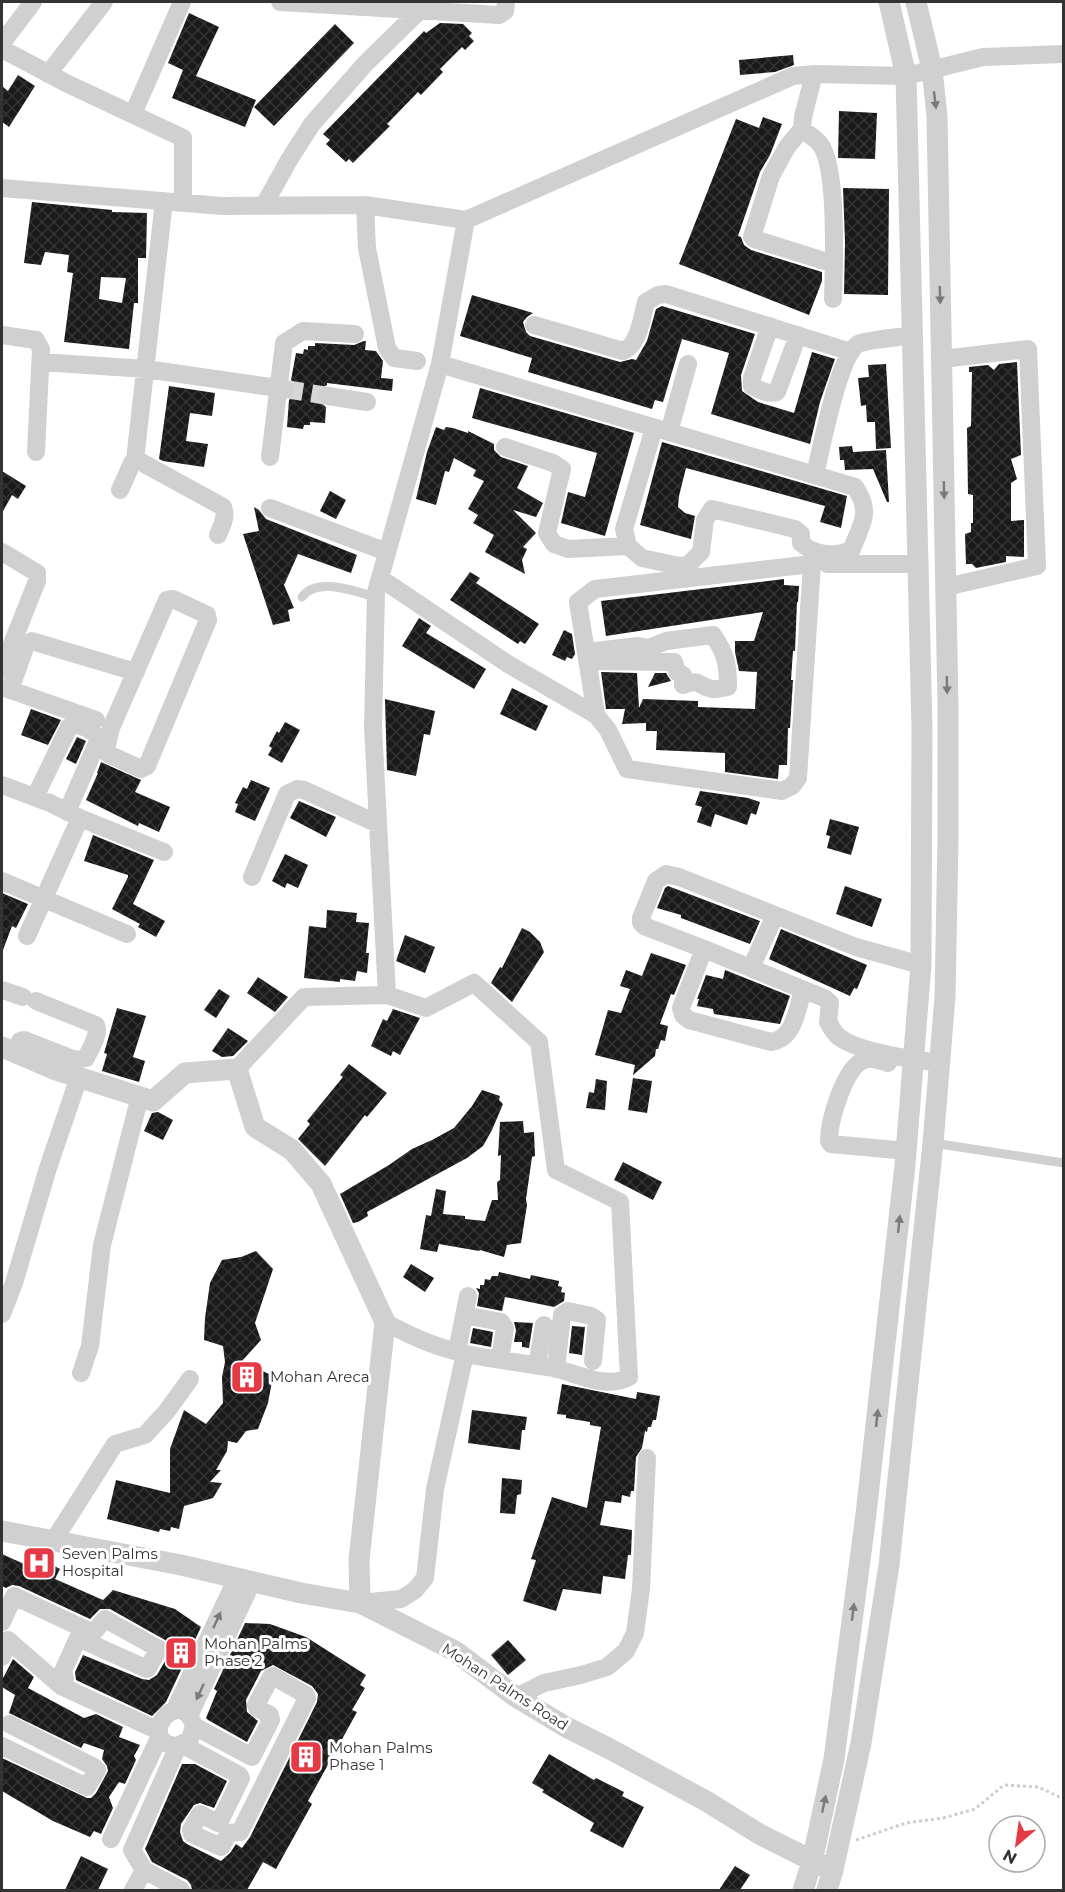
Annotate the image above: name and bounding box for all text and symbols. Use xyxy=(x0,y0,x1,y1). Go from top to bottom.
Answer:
one-way arrow xyxy=(930,91,940,110)
one-way arrow xyxy=(936,285,945,304)
one-way arrow xyxy=(939,480,949,499)
one-way arrow xyxy=(943,675,952,694)
one-way arrow xyxy=(894,1215,903,1234)
building icon: Mohan Areca xyxy=(229,1359,265,1395)
place label: Mohan Areca xyxy=(270,1367,370,1386)
one-way arrow xyxy=(872,1409,881,1428)
place label: Seven Palms Hospital xyxy=(62,1544,158,1580)
hospital icon: Seven Palms Hospital xyxy=(21,1545,57,1581)
one-way arrow xyxy=(848,1602,858,1621)
one-way arrow xyxy=(213,1612,222,1629)
place label: Mohan Palms Phase 2 xyxy=(204,1634,307,1670)
building icon: Mohan Palms Phase 2 xyxy=(163,1635,199,1671)
street label: Mohan Palms Road xyxy=(439,1639,572,1734)
one-way arrow xyxy=(196,1683,205,1700)
place label: Mohan Palms Phase 1 xyxy=(329,1738,432,1774)
building icon: Mohan Palms Phase 1 xyxy=(288,1739,324,1775)
one-way arrow xyxy=(820,1795,830,1814)
north arrow xyxy=(987,1814,1047,1874)
text: N xyxy=(1000,1845,1020,1868)

